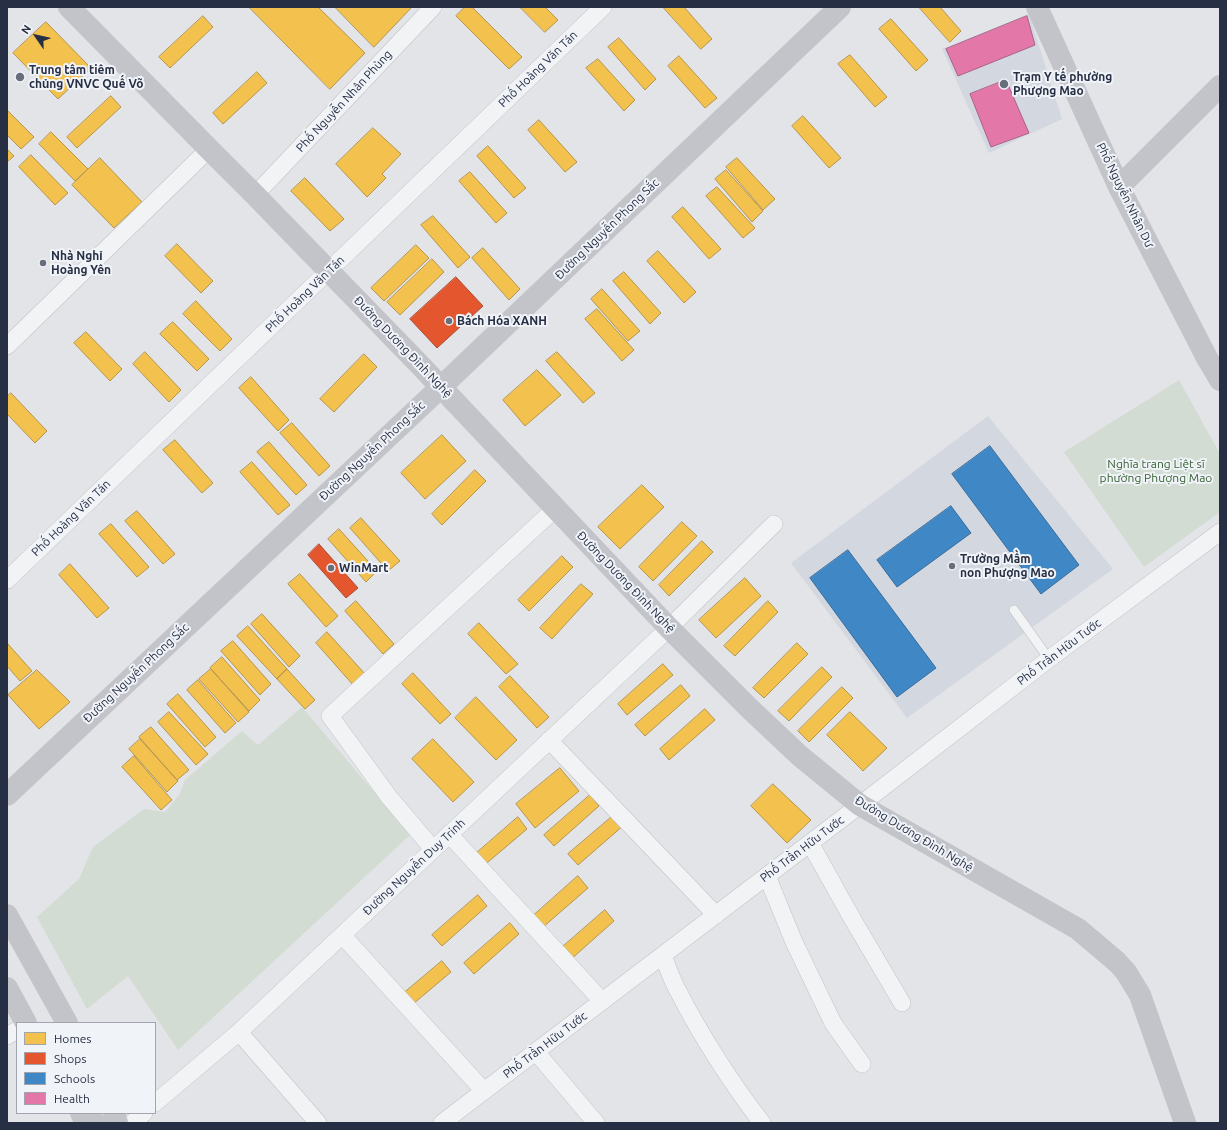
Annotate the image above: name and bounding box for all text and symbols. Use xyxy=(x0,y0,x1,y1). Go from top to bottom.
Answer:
north arrow xyxy=(16,16,56,56)
text: N xyxy=(19,23,33,36)
street label: Phố Hoàng Văn Tán xyxy=(496,28,580,110)
street label: Phố Nguyễn Nhân Phùng xyxy=(293,47,395,155)
place label: Trung tâm tiêm chủng VNVC Quế Võ xyxy=(29,63,143,91)
place label: Trạm Y tế phường Phượng Mao xyxy=(1013,70,1112,98)
marker: Trung tâm tiêm chủng VNVC Quế Võ xyxy=(14,71,26,83)
marker: Trạm Y tế phường Phượng Mao xyxy=(998,78,1010,90)
street label: Phố Nguyễn Nhân Dư xyxy=(1093,140,1157,250)
street label: Đường Nguyễn Phong Sắc xyxy=(552,175,662,283)
place label: Nhà Nghỉ Hoàng Yên xyxy=(51,249,111,277)
street label: Phố Hoàng Văn Tán xyxy=(263,253,347,335)
marker: Nhà Nghỉ Hoàng Yên xyxy=(38,258,48,268)
street label: Đường Dương Đình Nghệ xyxy=(351,293,455,401)
place label: Bách Hóa XANH xyxy=(457,314,547,328)
marker: Bách Hóa XANH xyxy=(444,316,454,326)
street label: Đường Nguyễn Phong Sắc xyxy=(316,398,428,504)
park label: Nghĩa trang Liệt sĩ phường Phượng Mao xyxy=(1100,457,1212,485)
street label: Phố Hoàng Văn Tán xyxy=(29,477,113,559)
street label: Đường Dương Đình Nghệ xyxy=(574,528,678,636)
place label: Trường Mầm non Phượng Mao xyxy=(960,552,1055,580)
place label: WinMart xyxy=(339,561,388,575)
marker: Trường Mầm non Phượng Mao xyxy=(947,561,957,571)
marker: WinMart xyxy=(326,563,336,573)
street label: Phố Trần Hữu Tước xyxy=(1014,616,1104,688)
street label: Đường Nguyễn Phong Sắc xyxy=(80,620,192,726)
street label: Đường Dương Đình Nghệ xyxy=(852,793,976,875)
street label: Phố Trần Hữu Tước xyxy=(757,813,847,885)
street label: Đường Nguyễn Duy Trinh xyxy=(360,816,468,918)
street label: Phố Trần Hữu Tước xyxy=(500,1009,590,1081)
legend xyxy=(16,1022,156,1114)
text: Homes xyxy=(54,1032,92,1045)
text: Shops xyxy=(54,1052,86,1065)
text: Schools xyxy=(54,1072,95,1085)
text: Health xyxy=(54,1092,90,1105)

